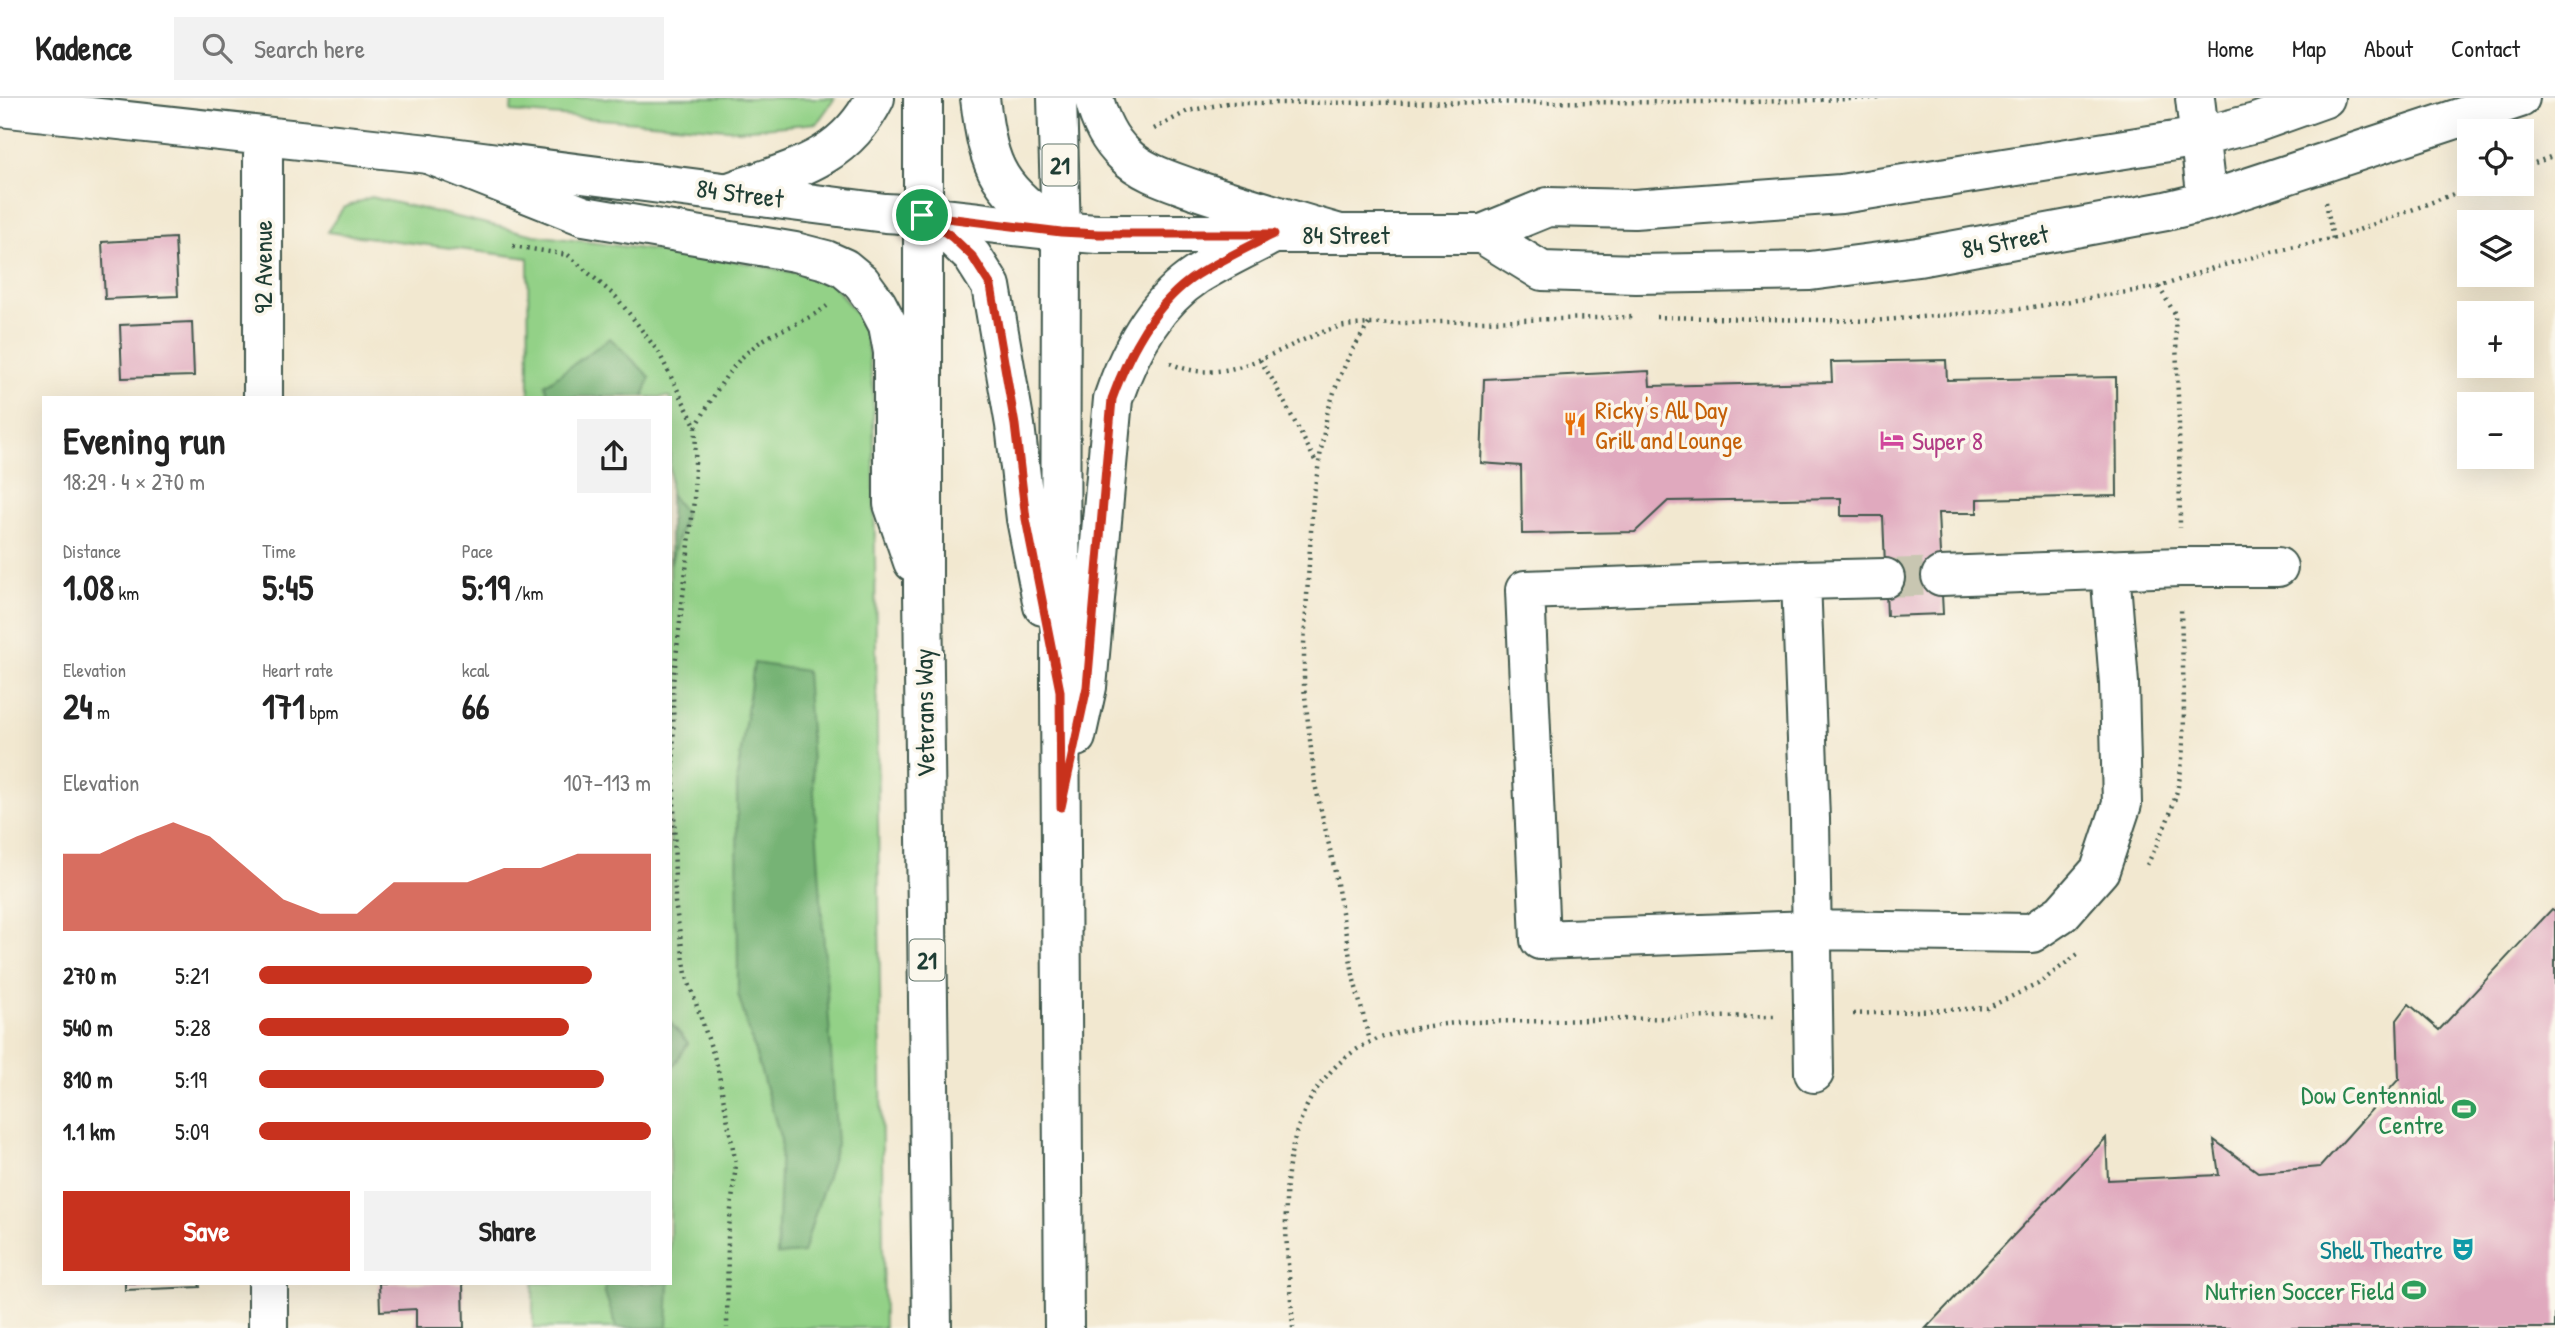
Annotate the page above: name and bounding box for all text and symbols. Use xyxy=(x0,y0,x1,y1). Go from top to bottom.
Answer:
search box xyxy=(174,17,664,80)
text: Kadence xyxy=(35,26,132,70)
icon: search xyxy=(198,29,236,67)
text: Search here xyxy=(254,31,365,66)
text: Home xyxy=(2207,32,2254,64)
text: Map xyxy=(2292,32,2326,64)
text: About xyxy=(2364,32,2413,64)
text: Contact xyxy=(2451,32,2520,64)
map controls xyxy=(2457,119,2534,469)
button: locate xyxy=(2457,119,2534,196)
road number: 21 xyxy=(1042,144,1078,186)
street label: 84 Street xyxy=(694,170,787,216)
pin xyxy=(892,185,952,245)
icon: arrive xyxy=(903,196,941,234)
button: layers xyxy=(2457,210,2534,287)
street label: 84 Street xyxy=(1959,215,2052,267)
street label: 84 Street xyxy=(1302,217,1391,252)
street label: 92 Avenue xyxy=(245,220,280,314)
button: + xyxy=(2457,301,2534,378)
place label: Ricky's All Day Grill and Lounge xyxy=(1595,392,1743,457)
button: − xyxy=(2457,392,2534,469)
restaurant icon: Ricky's All Day Grill and Lounge xyxy=(1561,410,1589,438)
text: Evening run xyxy=(63,414,226,466)
button: share xyxy=(577,419,651,493)
place label: Super 8 xyxy=(1912,423,1983,458)
hotel icon: Super 8 xyxy=(1878,426,1906,454)
text: 18:29 · 4 × 270 m xyxy=(63,466,205,497)
text: Distance xyxy=(63,538,121,564)
text: Time xyxy=(262,538,296,564)
text: Pace xyxy=(462,538,493,564)
text: 1.08 xyxy=(63,564,114,611)
text: 5:45 xyxy=(262,564,313,611)
text: 5:19 xyxy=(462,564,510,611)
text: km xyxy=(114,580,139,606)
text: /km xyxy=(510,580,543,606)
street label: Veterans Way xyxy=(905,648,943,778)
text: Elevation xyxy=(63,657,126,683)
text: Heart rate xyxy=(262,657,333,683)
text: kcal xyxy=(462,657,489,683)
text: 24 xyxy=(63,683,93,730)
text: 171 xyxy=(262,683,305,730)
text: 66 xyxy=(462,683,490,730)
text: m xyxy=(93,699,110,725)
text: bpm xyxy=(305,699,338,725)
text: Elevation xyxy=(63,767,139,798)
text: 107–113 m xyxy=(563,767,651,798)
road number: 21 xyxy=(909,940,944,980)
text: 270 m xyxy=(63,960,116,991)
text: 5:21 xyxy=(175,960,209,991)
text: 540 m xyxy=(63,1012,113,1043)
text: 5:28 xyxy=(175,1012,211,1043)
text: 810 m xyxy=(63,1064,113,1095)
text: 5:19 xyxy=(175,1064,207,1095)
place label: Dow Centennial Centre xyxy=(2301,1077,2444,1142)
sports icon: Dow Centennial Centre xyxy=(2450,1095,2478,1123)
text: 1.1 km xyxy=(63,1116,115,1147)
text: 5:09 xyxy=(175,1116,209,1147)
button: Save xyxy=(63,1191,350,1271)
button: Share xyxy=(364,1191,651,1271)
place label: Shell Theatre xyxy=(2320,1232,2443,1267)
theatre icon: Shell Theatre xyxy=(2449,1235,2477,1263)
place label: Nutrien Soccer Field xyxy=(2205,1273,2394,1308)
sports icon: Nutrien Soccer Field xyxy=(2400,1276,2428,1304)

